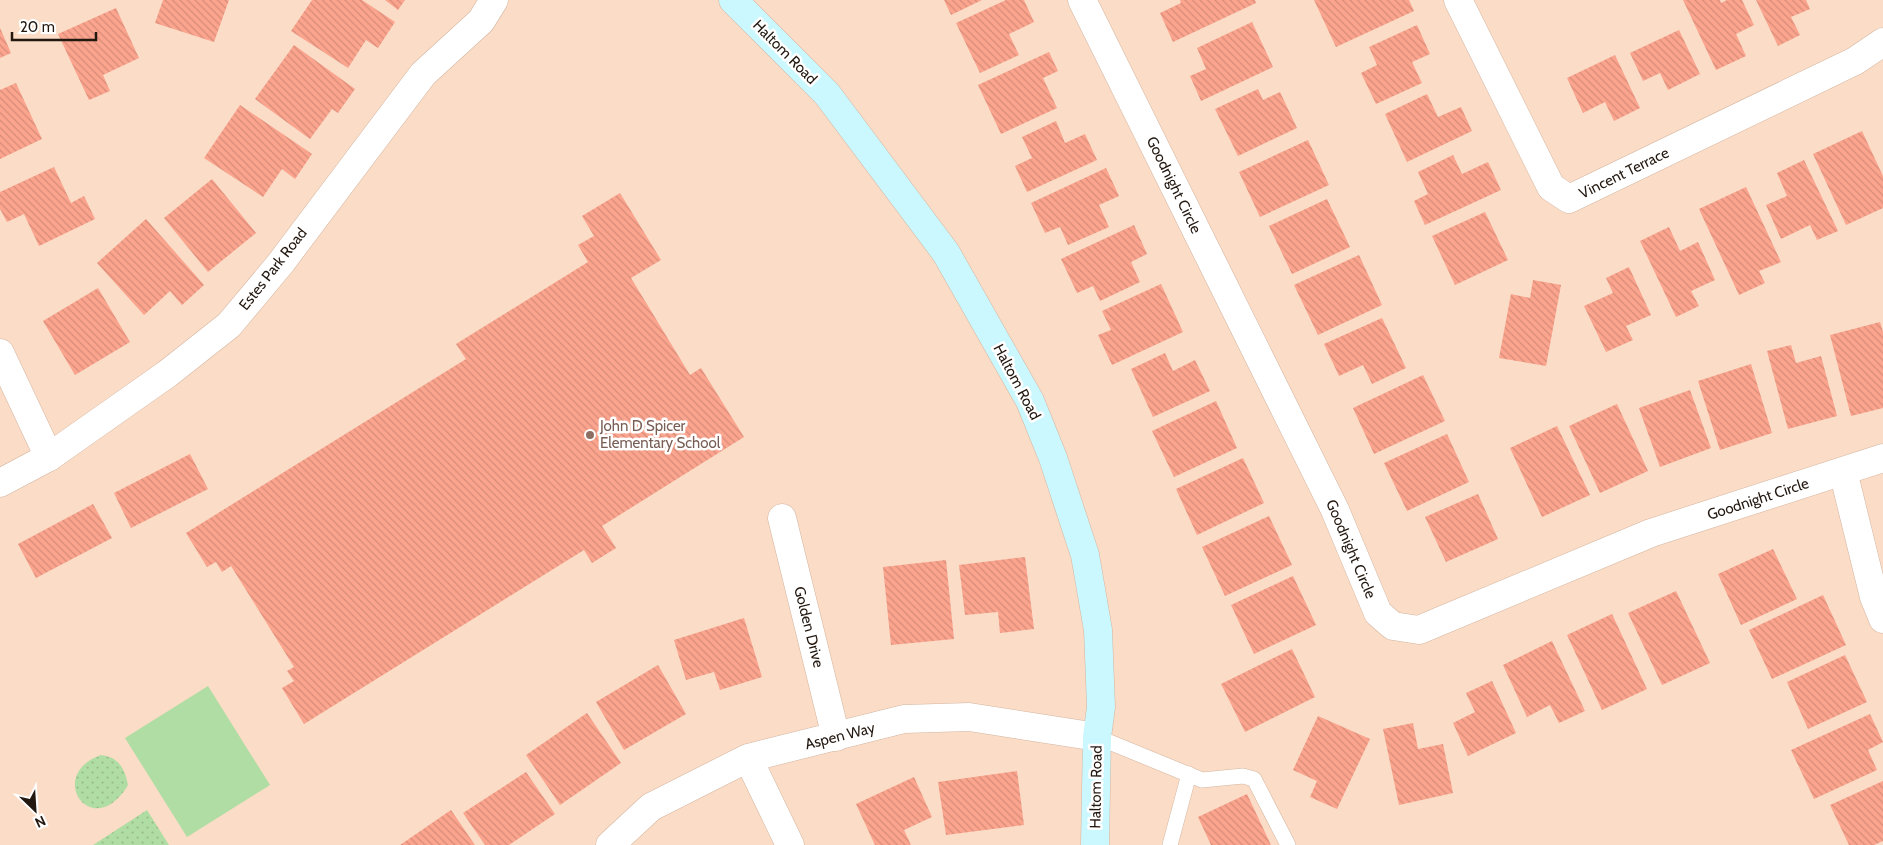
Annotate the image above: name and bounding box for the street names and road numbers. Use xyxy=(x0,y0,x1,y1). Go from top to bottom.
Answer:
street label: Haltom Road xyxy=(749,16,821,88)
street label: Goodnight Circle xyxy=(1143,134,1205,237)
street label: Vincent Terrace xyxy=(1576,143,1672,203)
street label: Estes Park Road xyxy=(235,224,311,314)
street label: Haltom Road xyxy=(989,341,1045,423)
street label: Goodnight Circle xyxy=(1705,474,1811,524)
street label: Goodnight Circle xyxy=(1322,497,1380,601)
street label: Golden Drive xyxy=(790,584,828,670)
street label: Aspen Way xyxy=(803,719,877,753)
street label: Haltom Road xyxy=(1086,745,1106,829)

